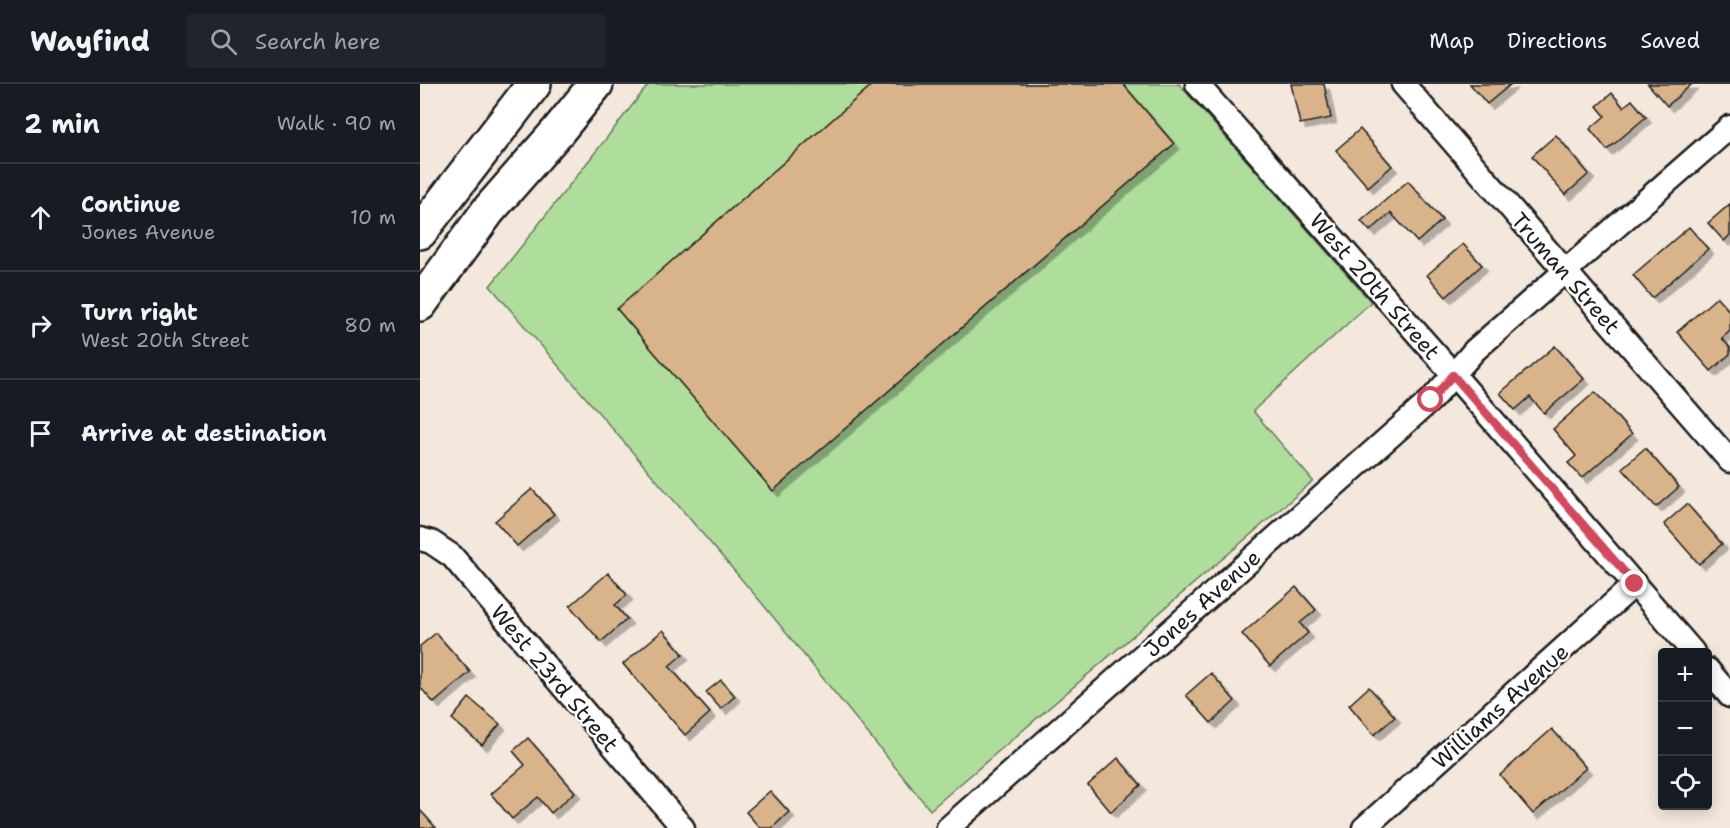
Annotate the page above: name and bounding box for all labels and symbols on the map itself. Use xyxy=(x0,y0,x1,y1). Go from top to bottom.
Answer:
street label: Truman Street xyxy=(1505,206,1626,340)
street label: West 20th Street xyxy=(1303,207,1446,366)
route start xyxy=(1417,386,1443,412)
street label: Jones Avenue xyxy=(1138,543,1267,664)
route end xyxy=(1621,570,1647,596)
street label: West 23rd Street xyxy=(484,598,625,758)
street label: Williams Avenue xyxy=(1426,637,1575,776)

